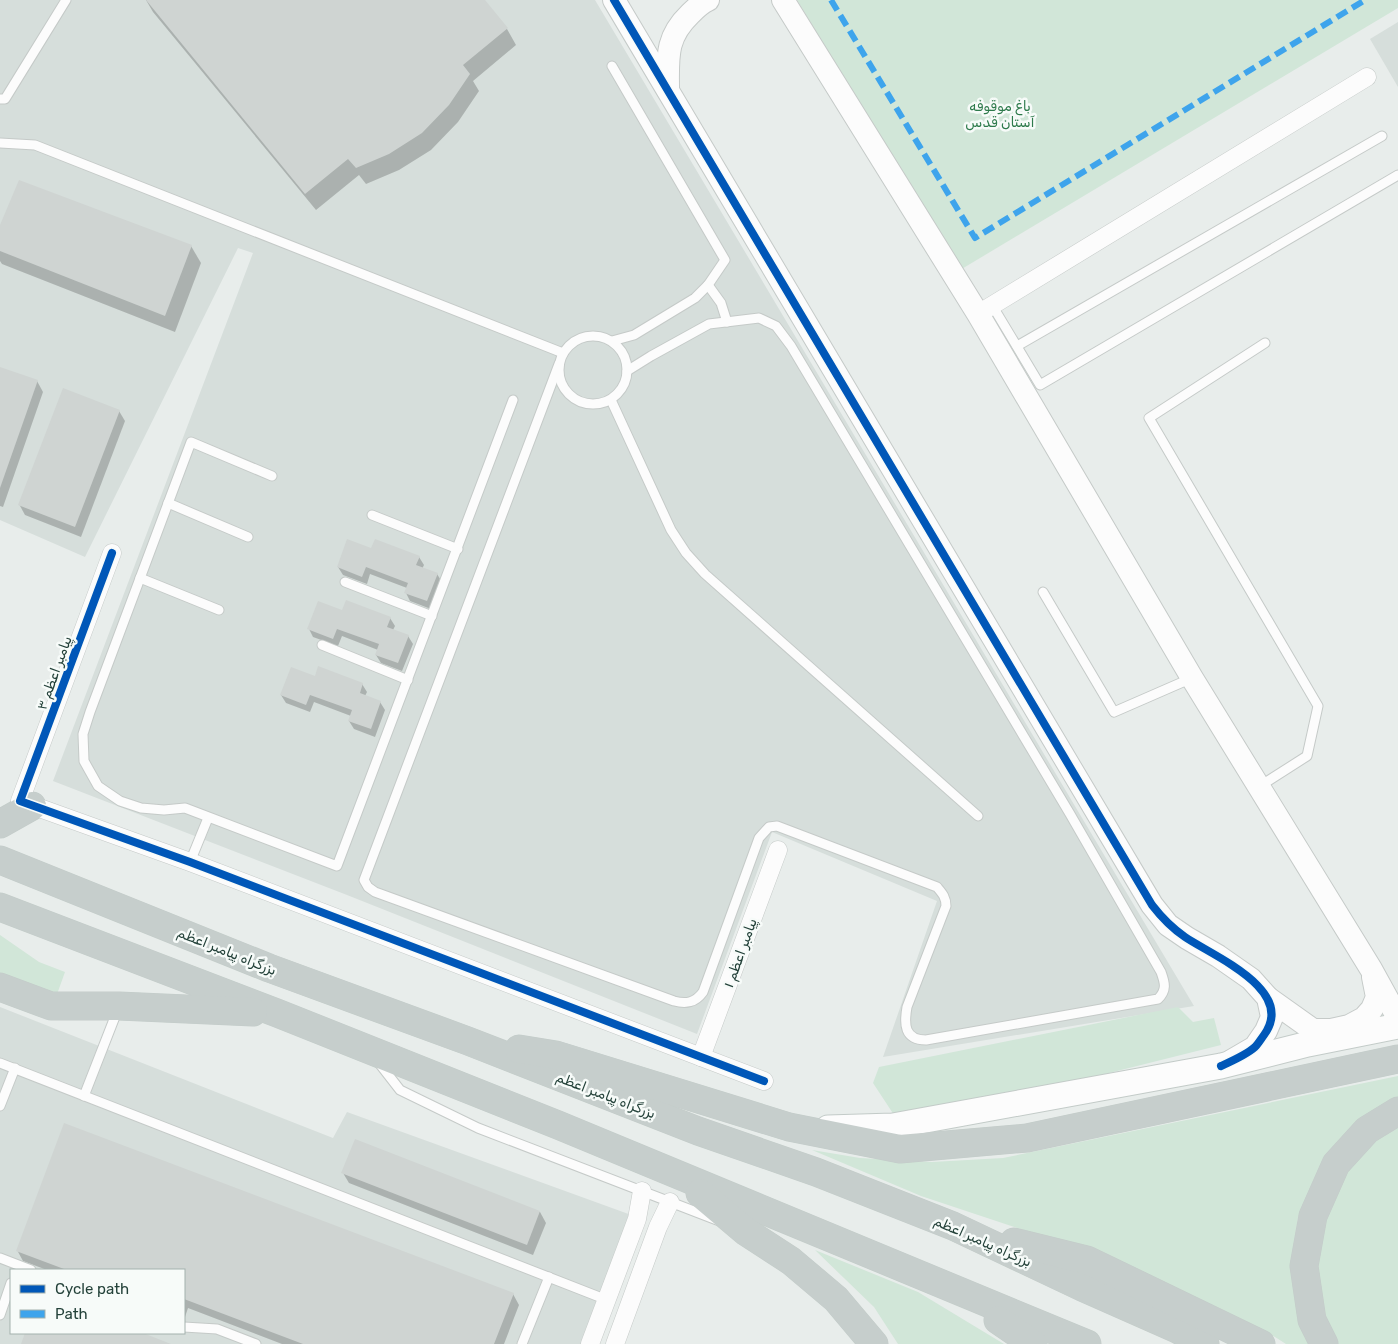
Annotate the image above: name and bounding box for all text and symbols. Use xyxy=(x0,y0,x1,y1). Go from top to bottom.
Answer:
park label: باغ موقوفه آستان قدس xyxy=(965,98,1035,131)
street label: پیامبر اعظم ۳ xyxy=(33,634,77,713)
street label: پیامبر اعظم ۱ xyxy=(720,916,762,991)
street label: بزرگراه پیامبر اعظم xyxy=(174,924,279,980)
street label: بزرگراه پیامبر اعظم xyxy=(553,1069,658,1123)
street label: بزرگراه پیامبر اعظم xyxy=(931,1212,1034,1272)
legend xyxy=(10,1269,185,1334)
text: Cycle path xyxy=(55,1280,129,1298)
text: Path xyxy=(55,1305,88,1323)

